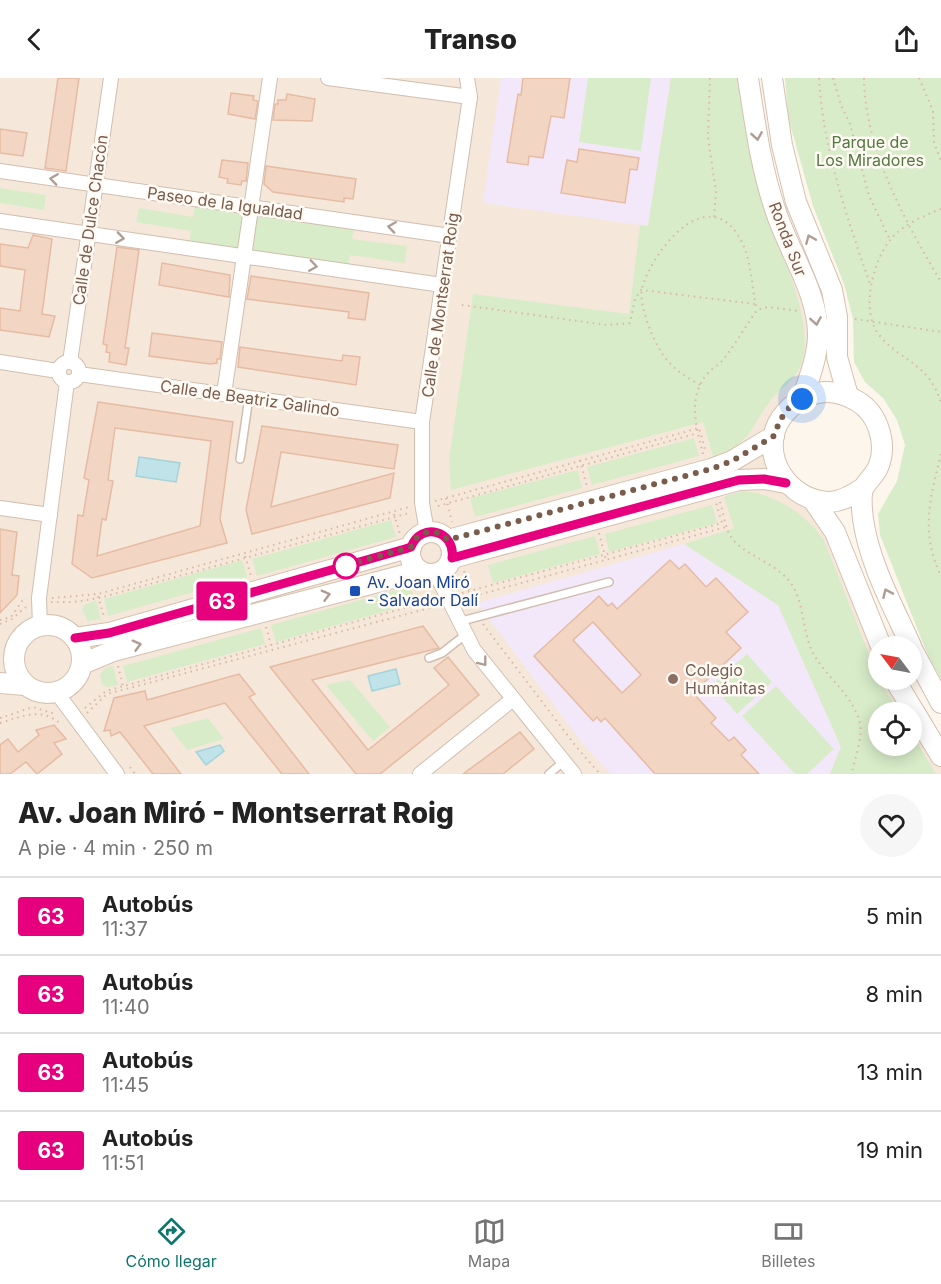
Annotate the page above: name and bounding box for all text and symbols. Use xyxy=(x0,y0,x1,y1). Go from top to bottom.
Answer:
icon: back xyxy=(18,23,51,56)
text: Transo xyxy=(424,23,517,56)
icon: share xyxy=(890,23,923,56)
one-way arrow xyxy=(750,131,762,140)
park label: Parque de Los Miradores xyxy=(816,132,924,170)
street label: Calle de Dulce Chacón xyxy=(68,133,112,307)
one-way arrow xyxy=(49,174,58,186)
street label: Paseo de la Igualdad xyxy=(146,182,304,224)
street label: Ronda Sur xyxy=(765,199,811,279)
street label: Calle de Montserrat Roig xyxy=(417,211,463,399)
one-way arrow xyxy=(387,222,397,234)
one-way arrow xyxy=(115,231,125,244)
one-way arrow xyxy=(805,234,817,245)
one-way arrow xyxy=(309,260,318,272)
one-way arrow xyxy=(809,316,821,326)
street label: Calle de Beatriz Galindo xyxy=(159,375,341,421)
your location xyxy=(787,384,817,414)
unlabelled marker xyxy=(333,553,359,579)
place label: Av. Joan Miró - Salvador Dalí xyxy=(367,572,478,610)
line badge: 63 xyxy=(195,582,249,620)
marker: Av. Joan Miró - Salvador Dalí xyxy=(348,584,362,598)
text: 63 xyxy=(208,589,236,614)
one-way arrow xyxy=(882,589,894,600)
one-way arrow xyxy=(320,590,331,602)
north arrow xyxy=(868,636,922,690)
map controls xyxy=(868,636,922,756)
one-way arrow xyxy=(132,639,142,652)
one-way arrow xyxy=(475,655,486,666)
place label: Colegio Humánitas xyxy=(685,660,765,698)
marker: Colegio Humánitas xyxy=(666,672,680,686)
button: locate xyxy=(868,702,922,756)
button: heart xyxy=(860,794,923,857)
text: Av. Joan Miró - Montserrat Roig xyxy=(18,796,454,830)
text: A pie · 4 min · 250 m xyxy=(18,836,213,860)
text: Autobús xyxy=(102,891,193,917)
text: 5 min xyxy=(866,903,923,929)
text: 63 xyxy=(37,904,65,929)
text: 11:37 xyxy=(102,917,148,941)
text: Autobús xyxy=(102,969,193,995)
text: 8 min xyxy=(866,981,923,1007)
text: 63 xyxy=(37,982,65,1007)
text: 11:40 xyxy=(102,995,150,1019)
text: Autobús xyxy=(102,1047,193,1073)
text: 13 min xyxy=(857,1059,923,1085)
text: 63 xyxy=(37,1060,65,1085)
text: 11:45 xyxy=(102,1073,149,1097)
text: Autobús xyxy=(102,1125,193,1151)
text: 19 min xyxy=(857,1137,923,1163)
text: 63 xyxy=(37,1138,65,1163)
text: 11:51 xyxy=(102,1151,144,1175)
tab: Cómo llegar xyxy=(126,1215,217,1271)
tab: Mapa xyxy=(468,1215,510,1271)
tab: Billetes xyxy=(761,1215,815,1271)

